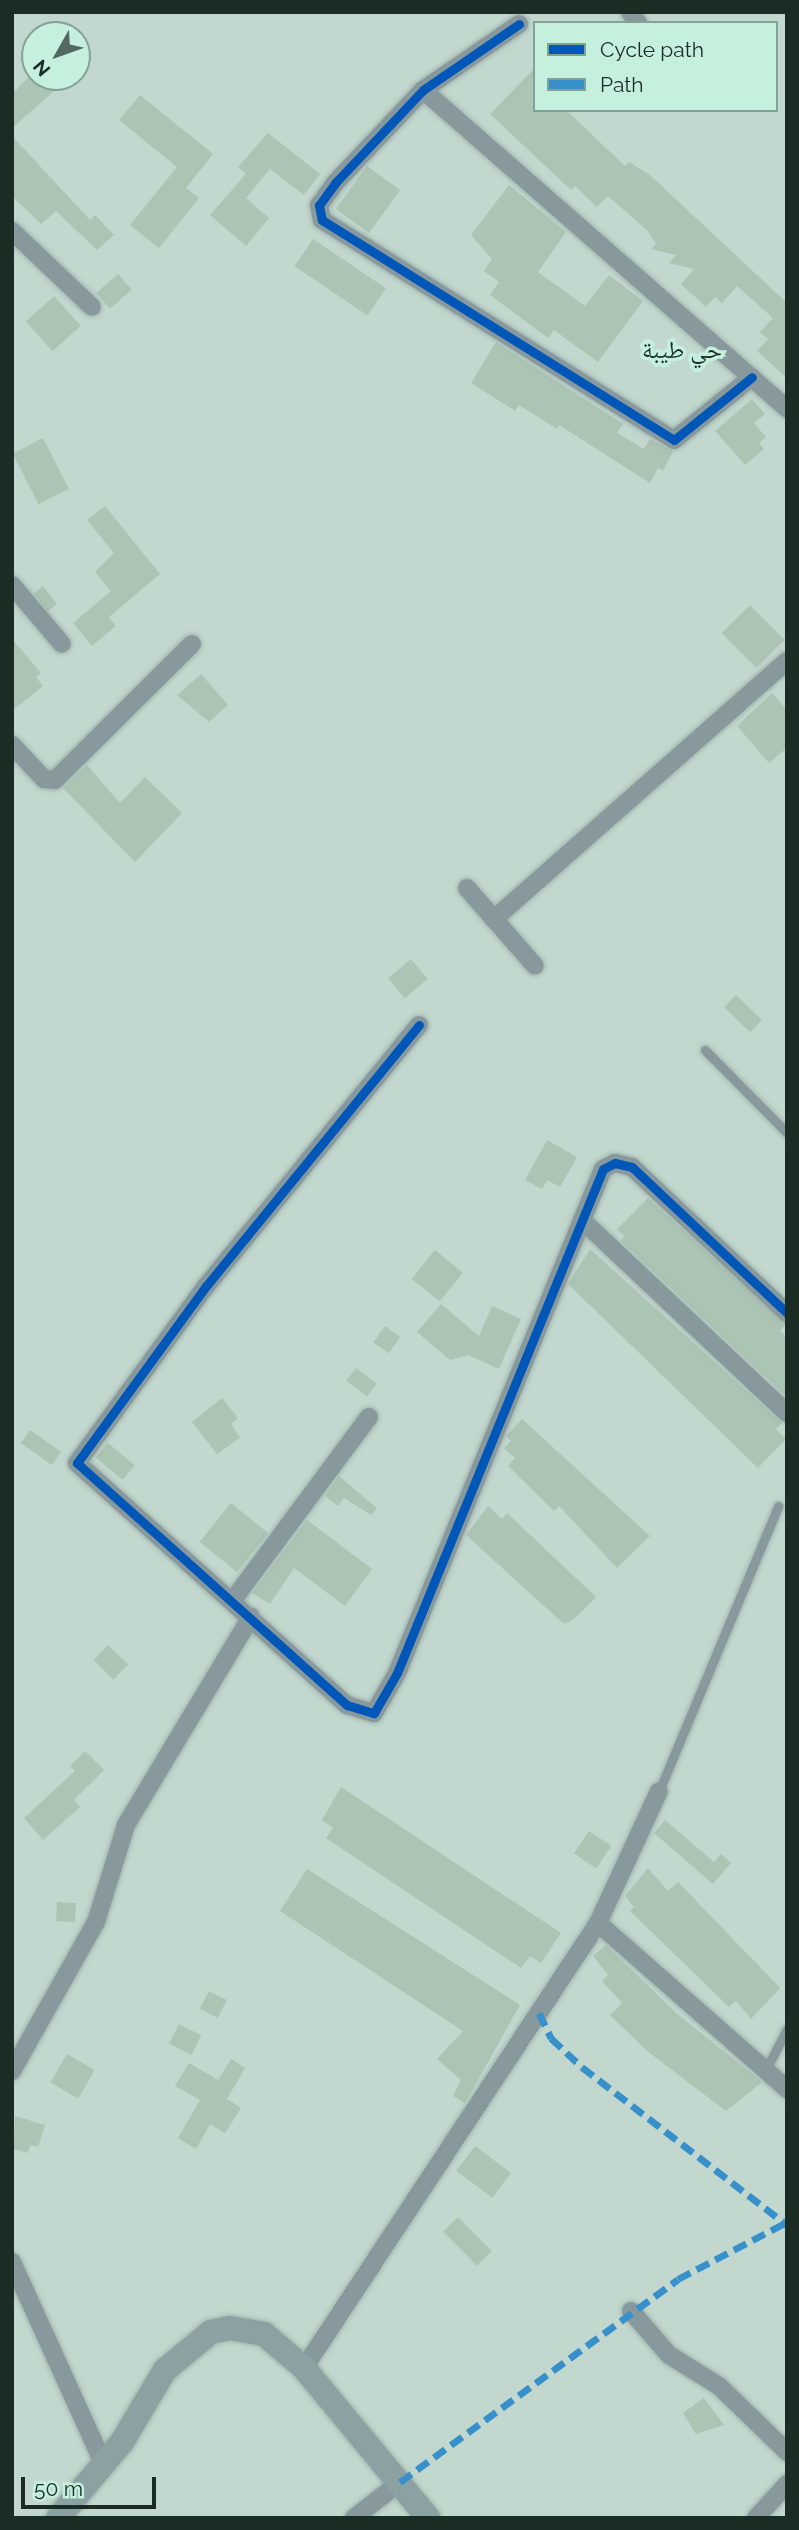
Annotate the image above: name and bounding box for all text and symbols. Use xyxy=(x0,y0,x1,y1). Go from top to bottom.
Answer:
north arrow xyxy=(21,21,91,91)
legend xyxy=(533,21,778,112)
text: Cycle path xyxy=(600,37,704,62)
text: N xyxy=(28,56,55,81)
text: Path xyxy=(600,72,644,97)
district label: حي طيبة xyxy=(642,336,722,364)
scale bar xyxy=(24,2464,159,2508)
text: 50 m xyxy=(34,2476,83,2501)

